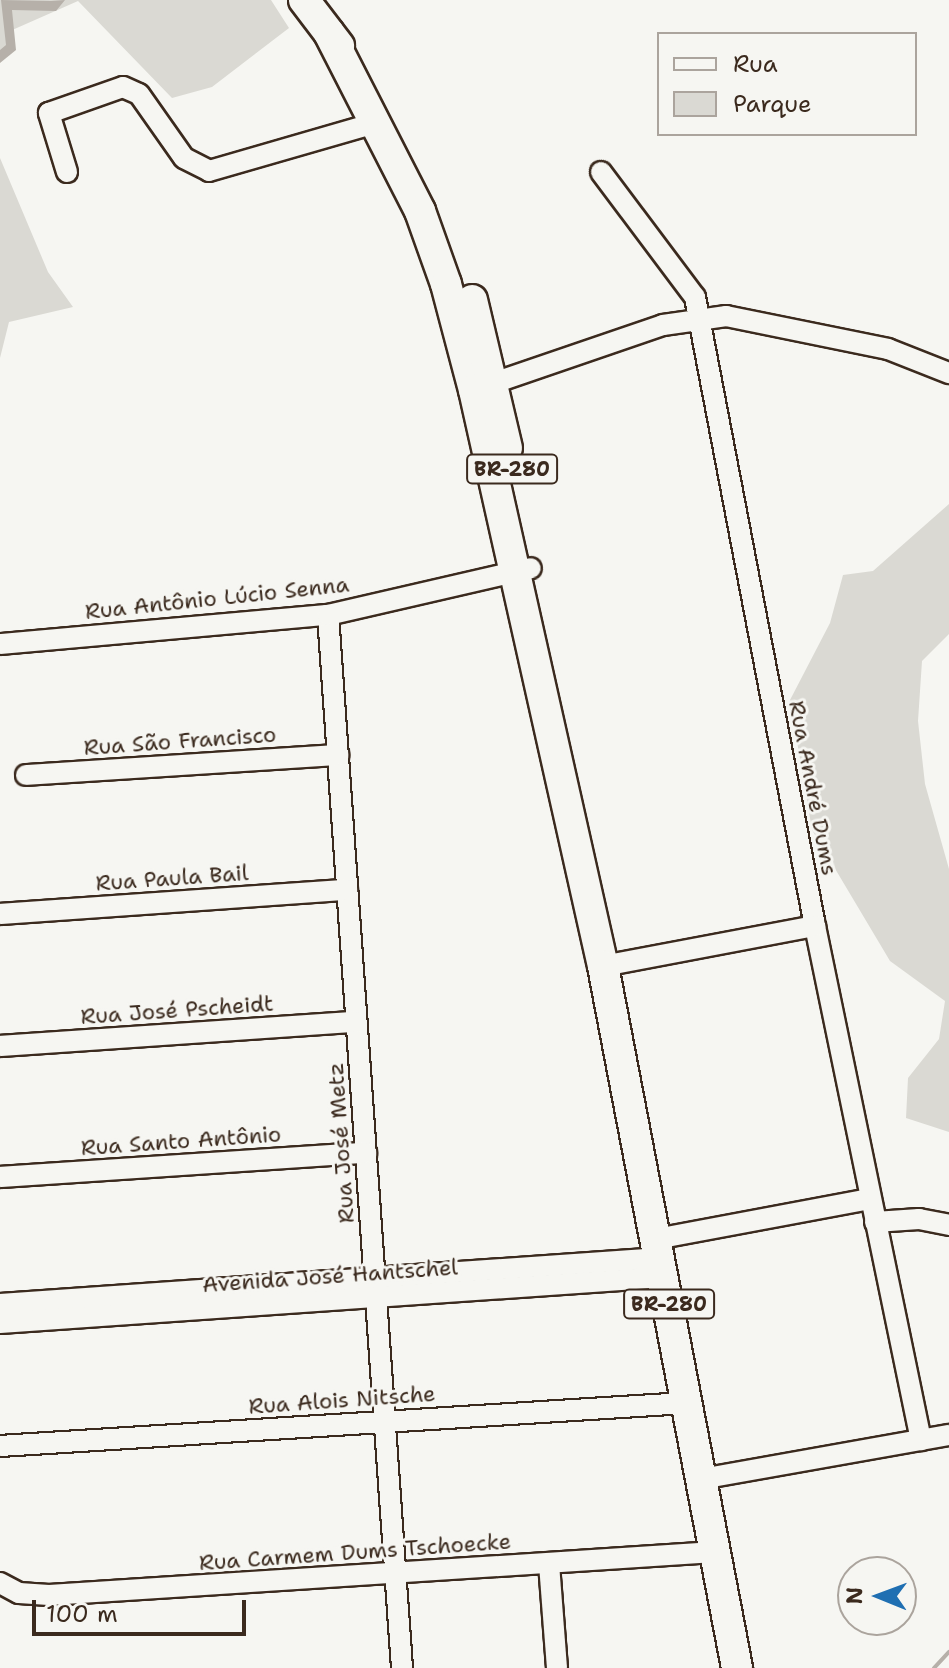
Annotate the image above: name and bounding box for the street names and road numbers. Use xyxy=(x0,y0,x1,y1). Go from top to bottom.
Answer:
road number: BR-280 xyxy=(466,453,558,485)
street label: Rua Antônio Lúcio Senna xyxy=(84,571,350,625)
street label: Rua André Dums xyxy=(783,698,843,878)
street label: Rua São Francisco xyxy=(83,721,277,761)
street label: Rua Paula Bail xyxy=(95,859,249,897)
street label: Rua José Pscheidt xyxy=(80,990,274,1030)
street label: Rua José Metz xyxy=(322,1062,360,1224)
street label: Rua Santo Antônio xyxy=(80,1121,282,1161)
street label: Avenida José Hantschel xyxy=(201,1254,459,1298)
road number: BR-280 xyxy=(623,1288,715,1320)
street label: Rua Alois Nitsche xyxy=(248,1380,436,1420)
street label: Rua Carmem Dums Tschoecke xyxy=(198,1528,512,1576)

